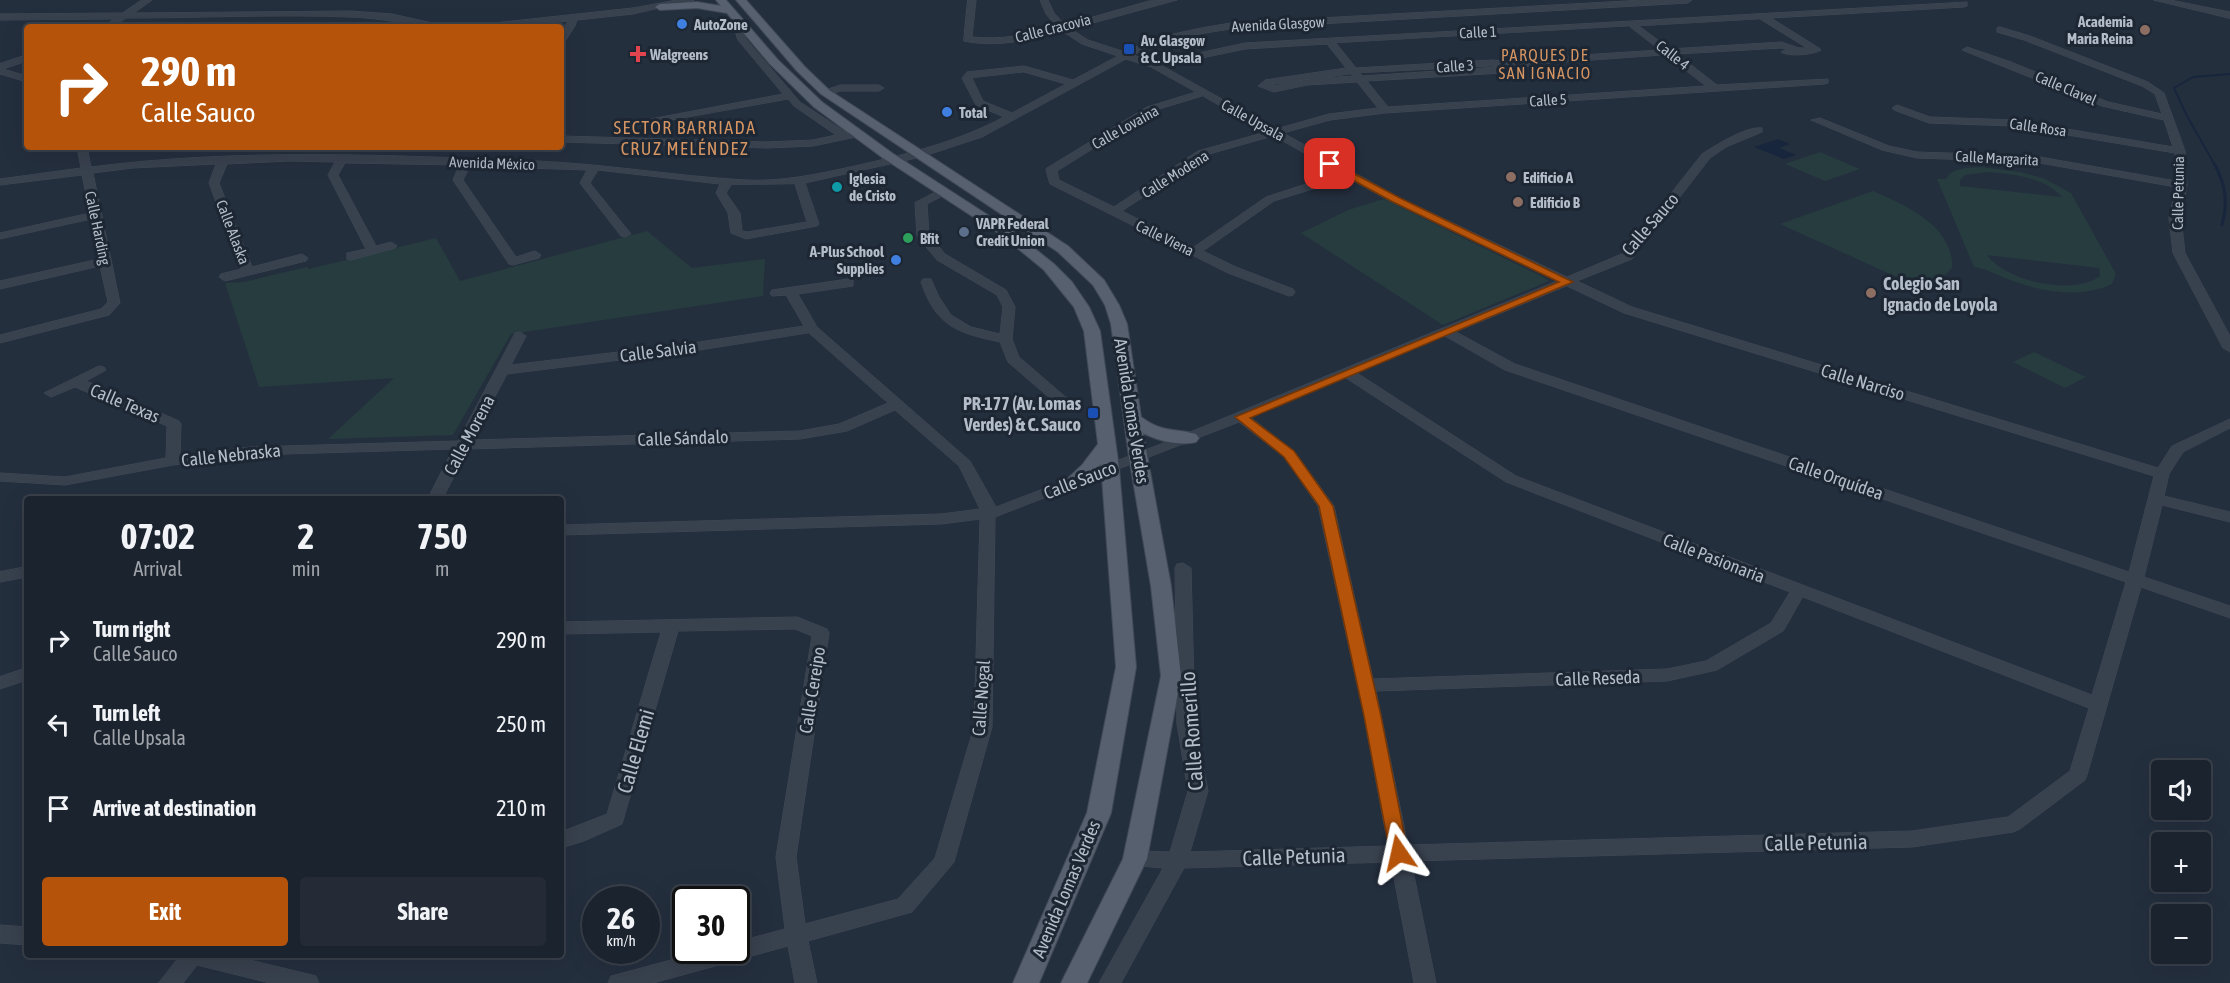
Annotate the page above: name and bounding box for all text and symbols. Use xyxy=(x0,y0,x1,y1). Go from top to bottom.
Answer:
street label: Calle Cracovia xyxy=(1013,10,1093,46)
street label: Avenida Glasgow xyxy=(1231,13,1325,35)
place label: Academia Maria Reina xyxy=(2067,13,2133,47)
place label: AutoZone xyxy=(693,16,748,33)
marker: AutoZone xyxy=(675,17,689,31)
street label: Calle 1 xyxy=(1459,23,1497,41)
marker: Academia Maria Reina xyxy=(2138,23,2152,37)
place label: Av. Glasgow & C. Upsala xyxy=(1140,32,1205,66)
street label: Calle 4 xyxy=(1653,37,1693,73)
marker: Av. Glasgow & C. Upsala xyxy=(1122,42,1136,56)
place label: Walgreens xyxy=(649,46,709,63)
district label: PARQUES DE SAN IGNACIO xyxy=(1498,46,1592,82)
text: 290 m xyxy=(141,47,236,95)
marker: Walgreens xyxy=(631,47,645,61)
icon: right xyxy=(42,48,120,126)
street label: Calle 3 xyxy=(1436,56,1474,76)
street label: Calle Clavel xyxy=(2033,67,2099,109)
street label: Calle 5 xyxy=(1529,90,1567,110)
street label: Calle Upsala xyxy=(1218,96,1288,144)
text: Calle Sauco xyxy=(141,97,255,128)
street label: Calle Lovaina xyxy=(1089,102,1161,152)
place label: Total xyxy=(959,104,988,121)
marker: Total xyxy=(940,105,954,119)
street label: Calle Rosa xyxy=(2008,115,2068,139)
district label: SECTOR BARRIADA CRUZ MELÉNDEZ xyxy=(613,117,757,159)
pin xyxy=(1304,138,1355,189)
street label: Calle Modena xyxy=(1138,147,1212,201)
icon: arrive xyxy=(1313,147,1346,180)
street label: Calle Margarita xyxy=(1955,147,2039,169)
street label: Avenida México xyxy=(449,153,535,173)
street label: Calle Petunia xyxy=(2169,156,2187,230)
place label: Edificio A xyxy=(1523,169,1574,186)
place label: Iglesia de Cristo xyxy=(849,170,896,204)
marker: Edificio A xyxy=(1504,170,1518,184)
marker: Iglesia de Cristo xyxy=(830,180,844,194)
street label: Calle Sauco xyxy=(1617,188,1683,260)
street label: Calle Harding xyxy=(82,190,114,267)
place label: Edificio B xyxy=(1530,194,1581,211)
marker: Edificio B xyxy=(1511,195,1525,209)
street label: Calle Alaska xyxy=(213,197,253,267)
place label: VAPR Federal Credit Union xyxy=(975,215,1050,249)
street label: Calle Viena xyxy=(1133,217,1197,259)
marker: VAPR Federal Credit Union xyxy=(957,225,971,239)
place label: Bfit xyxy=(920,230,940,247)
marker: Bfit xyxy=(901,231,915,245)
place label: A-Plus School Supplies xyxy=(809,243,885,277)
marker: A-Plus School Supplies xyxy=(889,253,903,267)
place label: Colegio San Ignacio de Loyola xyxy=(1883,273,1997,315)
marker: Colegio San Ignacio de Loyola xyxy=(1864,286,1878,300)
street label: Calle Salvia xyxy=(619,336,697,366)
street label: Avenida Lomas Verdes xyxy=(1110,337,1154,485)
street label: Calle Narciso xyxy=(1819,359,1907,405)
street label: Calle Texas xyxy=(87,379,163,427)
street label: Calle Morena xyxy=(439,391,499,479)
place label: PR-177 (Av. Lomas Verdes) & C. Sauco xyxy=(963,393,1082,435)
marker: PR-177 (Av. Lomas Verdes) & C. Sauco xyxy=(1086,406,1100,420)
street label: Calle Sándalo xyxy=(637,426,729,450)
street label: Calle Nebraska xyxy=(180,439,282,471)
street label: Calle Orquídea xyxy=(1786,452,1886,504)
street label: Calle Sauco xyxy=(1041,457,1119,503)
text: 07:02 xyxy=(120,515,195,557)
text: 2 xyxy=(298,515,314,557)
text: 750 xyxy=(417,515,468,557)
street label: Calle Pasionaria xyxy=(1660,529,1768,587)
text: Arrival xyxy=(133,557,182,580)
text: min xyxy=(292,557,320,580)
text: m xyxy=(435,557,449,580)
text: Turn right xyxy=(93,616,170,642)
icon: right xyxy=(42,624,75,657)
text: 290 m xyxy=(496,627,546,653)
text: Calle Sauco xyxy=(93,642,178,665)
street label: Calle Cereipo xyxy=(795,645,829,735)
street label: Calle Nogal xyxy=(968,659,994,737)
street label: Calle Reseda xyxy=(1555,666,1641,690)
street label: Calle Romerillo xyxy=(1175,671,1207,791)
text: Turn left xyxy=(93,700,160,726)
street label: Calle Elemi xyxy=(612,706,658,796)
icon: left xyxy=(42,708,75,741)
text: 250 m xyxy=(496,711,546,737)
text: Calle Upsala xyxy=(93,726,186,749)
map controls xyxy=(2151,760,2211,964)
button: sound xyxy=(2151,760,2211,820)
icon: arrive xyxy=(42,792,75,825)
text: Arrive at destination xyxy=(93,795,256,821)
text: 210 m xyxy=(496,795,546,821)
street label: Avenida Lomas Verdes xyxy=(1028,817,1104,961)
position arrow xyxy=(1367,821,1431,885)
street label: Calle Petunia xyxy=(1764,829,1868,855)
button: + xyxy=(2151,832,2211,892)
street label: Calle Petunia xyxy=(1242,842,1346,870)
button: Exit xyxy=(42,877,288,946)
button: Share xyxy=(300,877,546,946)
speed limit sign: 30 xyxy=(672,886,750,964)
text: 26 xyxy=(607,901,635,935)
button: − xyxy=(2151,904,2211,964)
text: km/h xyxy=(606,932,636,949)

